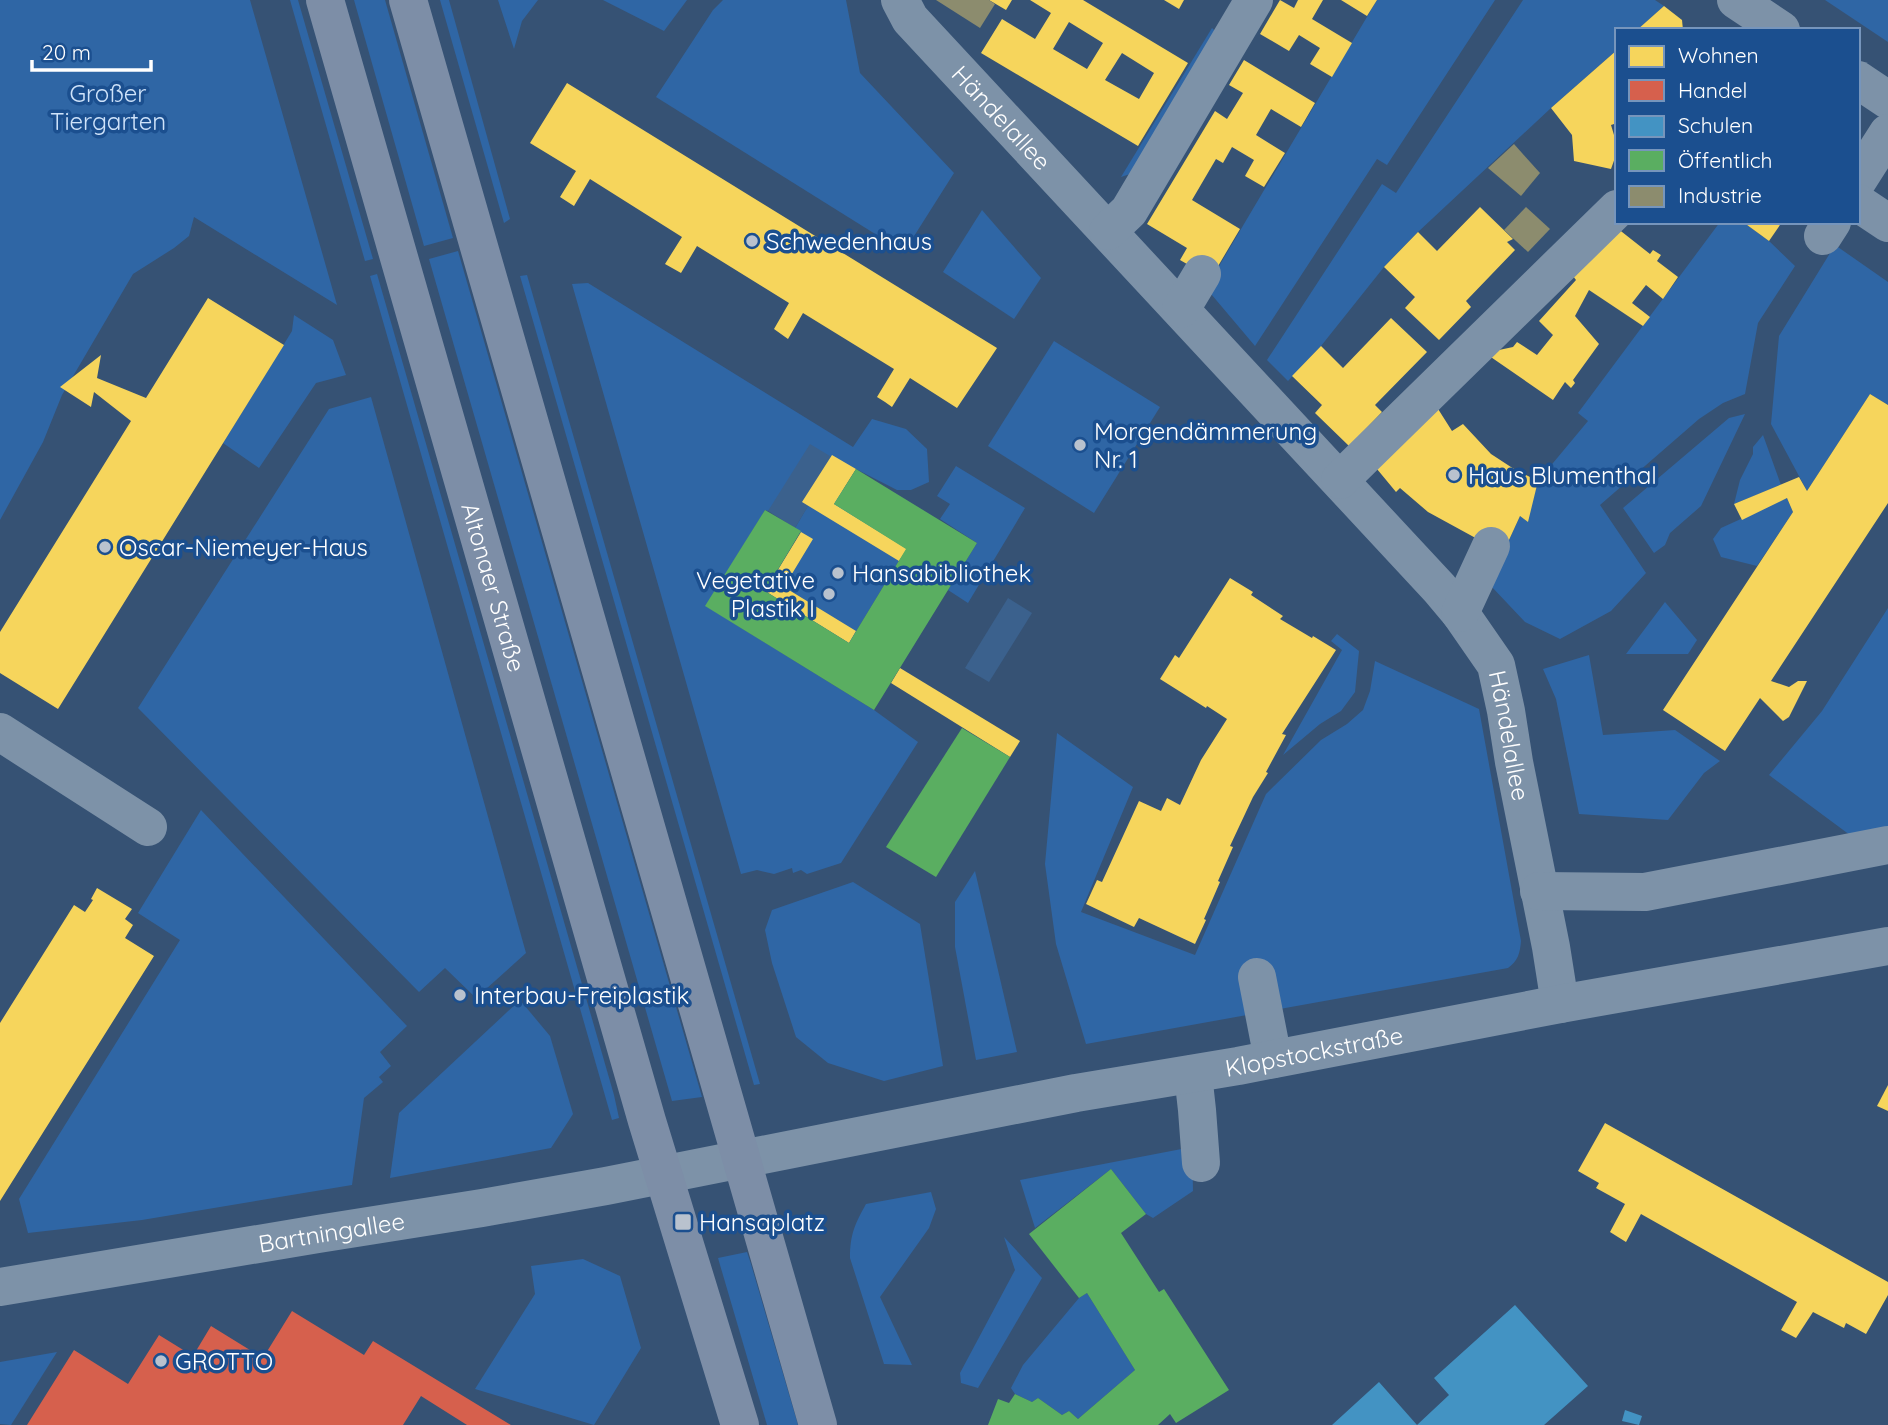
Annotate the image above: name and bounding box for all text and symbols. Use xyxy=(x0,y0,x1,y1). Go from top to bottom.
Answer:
scale bar xyxy=(32,28,150,72)
legend xyxy=(1615,28,1860,224)
text: 20 m xyxy=(42,39,91,65)
text: Wohnen xyxy=(1678,42,1759,68)
street label: Händelallee xyxy=(946,59,1057,176)
text: Handel xyxy=(1678,77,1747,103)
park label: Großer Tiergarten xyxy=(50,78,166,136)
text: Schulen xyxy=(1678,112,1753,138)
text: Öffentlich xyxy=(1678,147,1772,173)
text: Industrie xyxy=(1678,182,1762,208)
place label: Schwedenhaus xyxy=(766,226,932,256)
marker: Schwedenhaus xyxy=(744,233,760,249)
place label: Morgendämmerung Nr. 1 xyxy=(1094,416,1317,474)
marker: Morgendämmerung Nr. 1 xyxy=(1072,437,1088,453)
place label: Haus Blumenthal xyxy=(1468,460,1657,490)
marker: Haus Blumenthal xyxy=(1446,467,1462,483)
street label: Altonaer Straße xyxy=(455,499,532,675)
place label: Oscar-Niemeyer-Haus xyxy=(119,532,368,562)
marker: Oscar-Niemeyer-Haus xyxy=(97,539,113,555)
place label: Hansabibliothek xyxy=(852,558,1031,588)
place label: Vegetative Plastik I xyxy=(696,565,815,623)
marker: Hansabibliothek xyxy=(830,565,846,581)
marker: Vegetative Plastik I xyxy=(821,586,837,602)
street label: Händelallee xyxy=(1483,667,1536,803)
place label: Interbau-Freiplastik xyxy=(474,980,689,1010)
marker: Interbau-Freiplastik xyxy=(452,987,468,1003)
street label: Klopstockstraße xyxy=(1223,1020,1405,1083)
street label: Bartningallee xyxy=(256,1205,407,1259)
place label: Hansaplatz xyxy=(699,1207,825,1237)
marker: Hansaplatz xyxy=(673,1212,693,1232)
place label: GROTTO xyxy=(175,1346,273,1376)
marker: GROTTO xyxy=(153,1353,169,1369)

